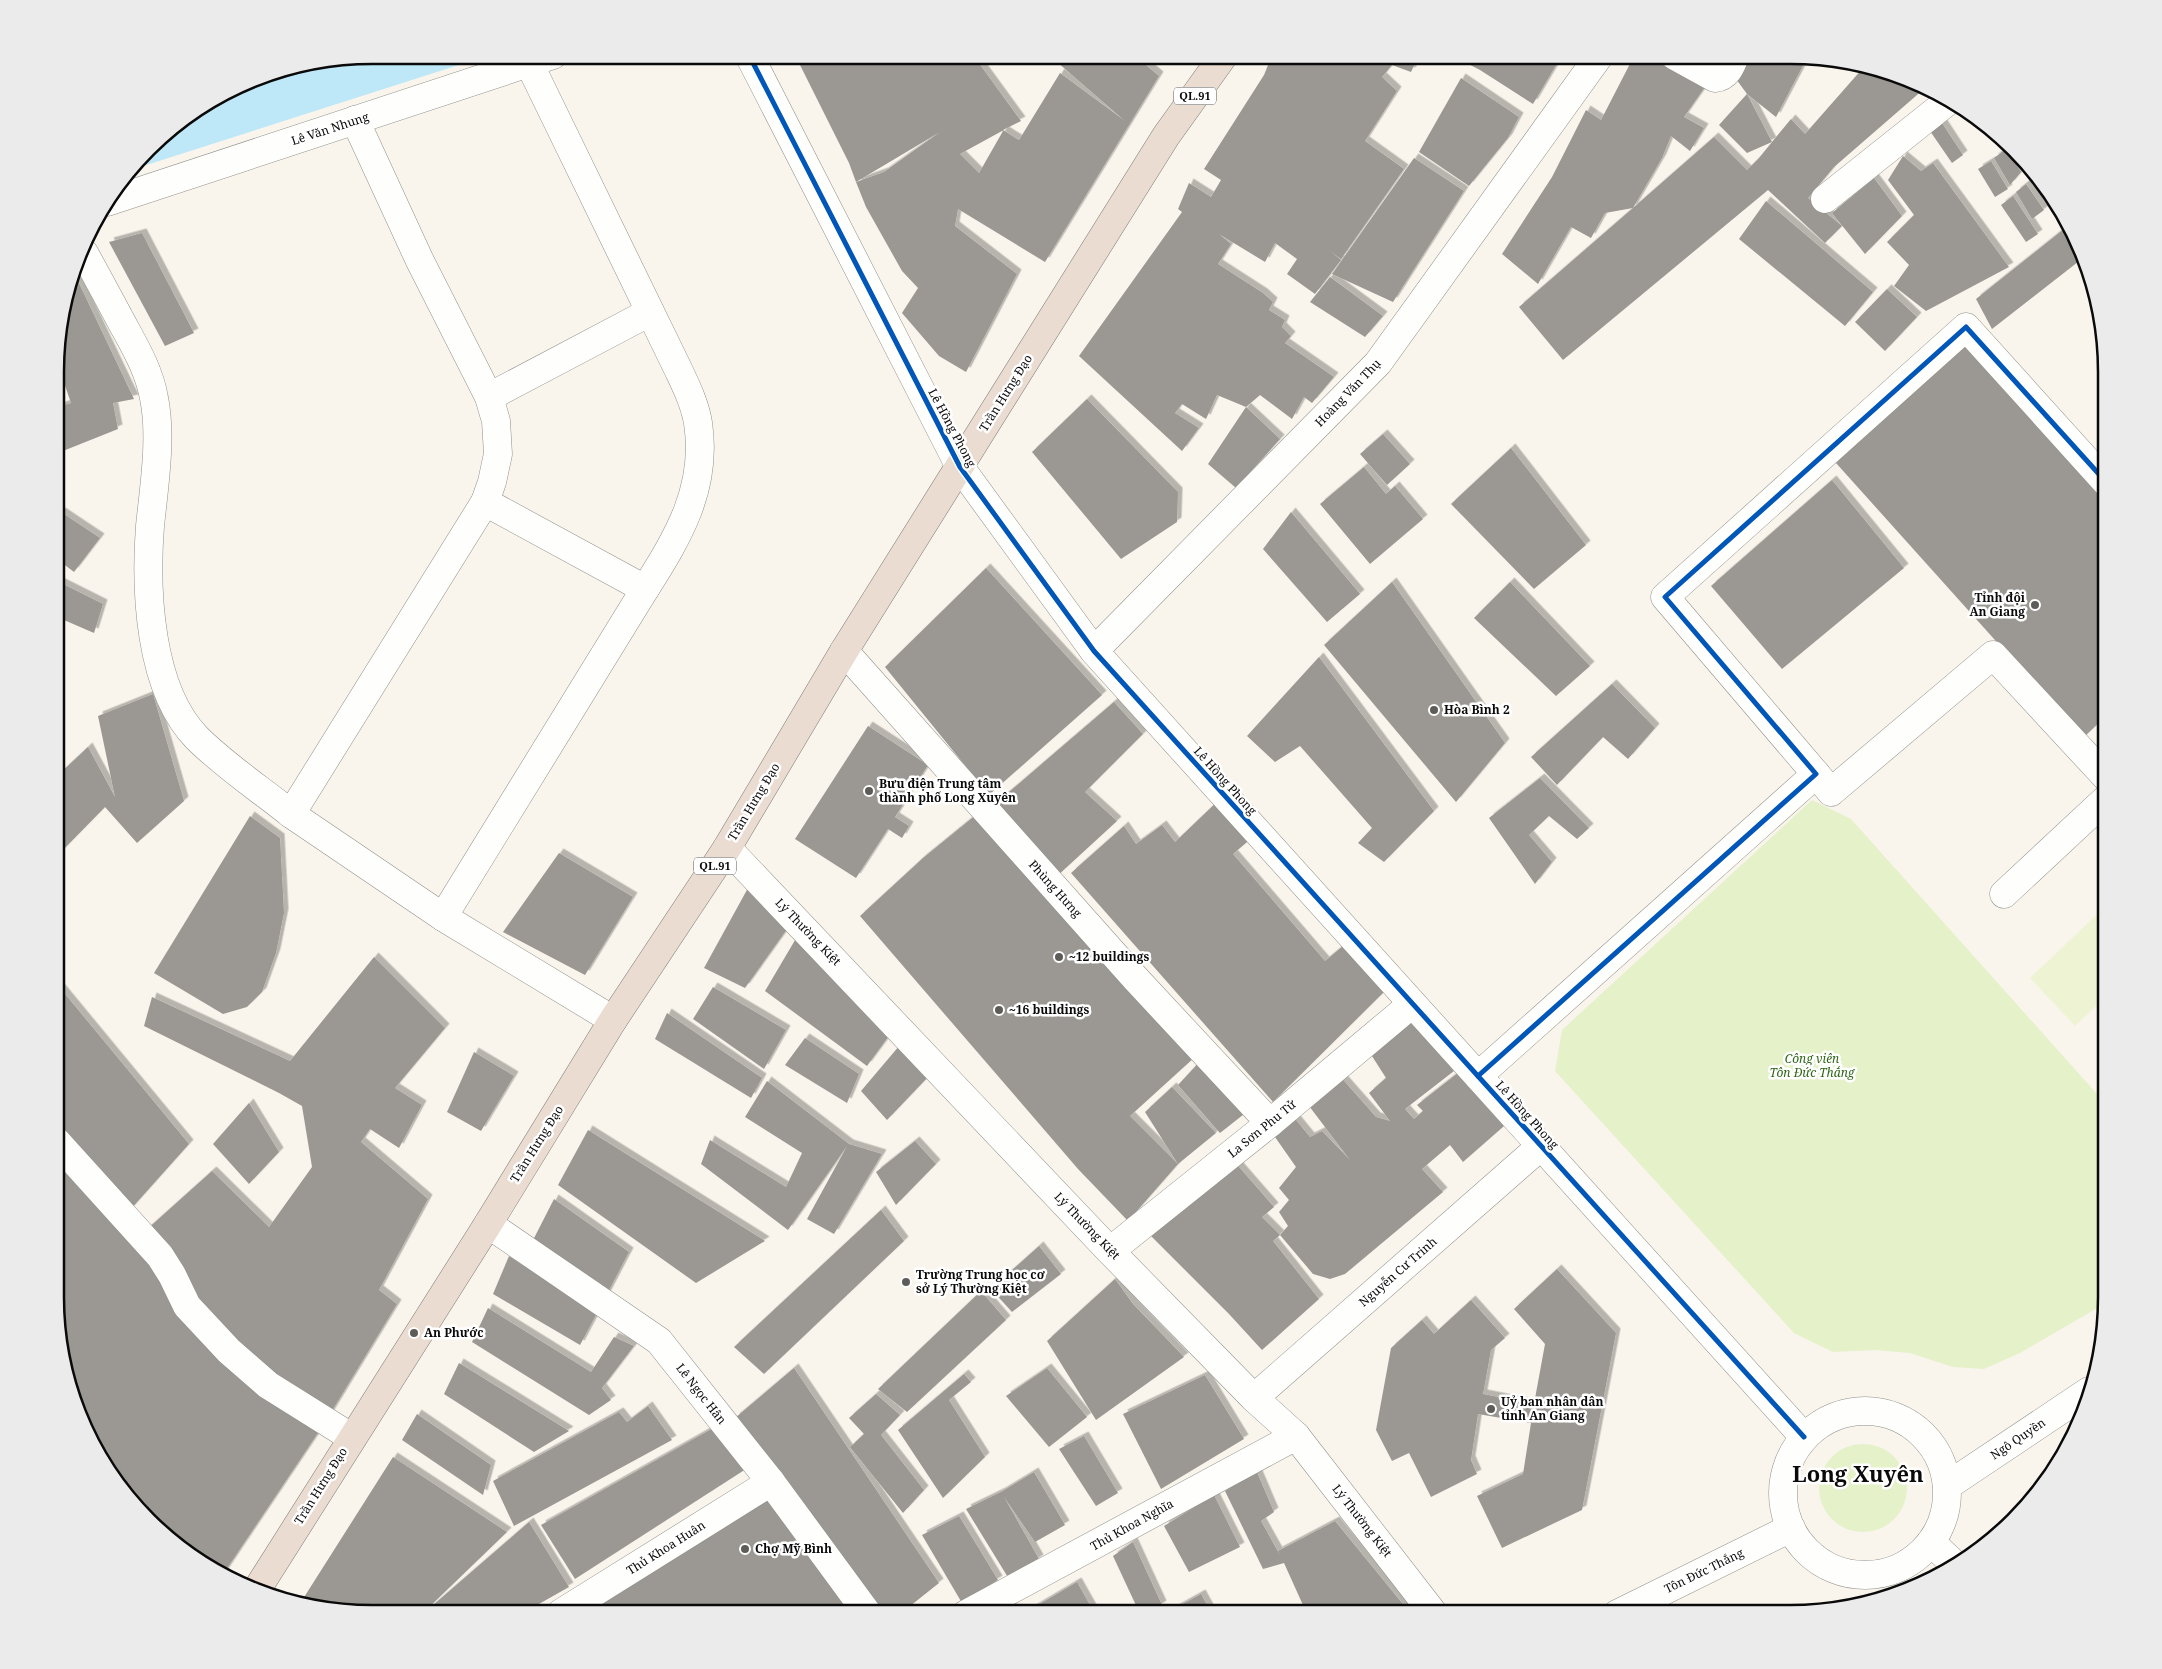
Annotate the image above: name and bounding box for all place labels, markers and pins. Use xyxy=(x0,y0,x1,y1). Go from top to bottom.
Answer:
place label: Tỉnh đội An Giang xyxy=(1969,589,2026,620)
marker: Tỉnh đội An Giang xyxy=(2029,599,2041,611)
place label: Hòa Bình 2 xyxy=(1444,701,1510,718)
marker: Hòa Bình 2 xyxy=(1428,704,1440,716)
place label: Bưu điện Trung tâm thành phố Long Xuyên xyxy=(879,775,1016,806)
marker: Bưu điện Trung tâm thành phố Long Xuyên xyxy=(863,785,875,797)
place label: ~12 buildings xyxy=(1069,948,1149,965)
marker: ~12 buildings xyxy=(1053,951,1065,963)
place label: ~16 buildings xyxy=(1009,1001,1089,1018)
marker: ~16 buildings xyxy=(993,1004,1005,1016)
place label: Trường Trung học cơ sở Lý Thường Kiệt xyxy=(916,1266,1045,1297)
marker: Trường Trung học cơ sở Lý Thường Kiệt xyxy=(900,1276,912,1288)
place label: An Phước xyxy=(424,1324,484,1341)
marker: An Phước xyxy=(408,1327,420,1339)
place label: Uỷ ban nhân dân tỉnh An Giang xyxy=(1501,1393,1603,1424)
marker: Uỷ ban nhân dân tỉnh An Giang xyxy=(1485,1403,1497,1415)
place label: Chợ Mỹ Bình xyxy=(755,1540,832,1557)
marker: Chợ Mỹ Bình xyxy=(739,1543,751,1555)

